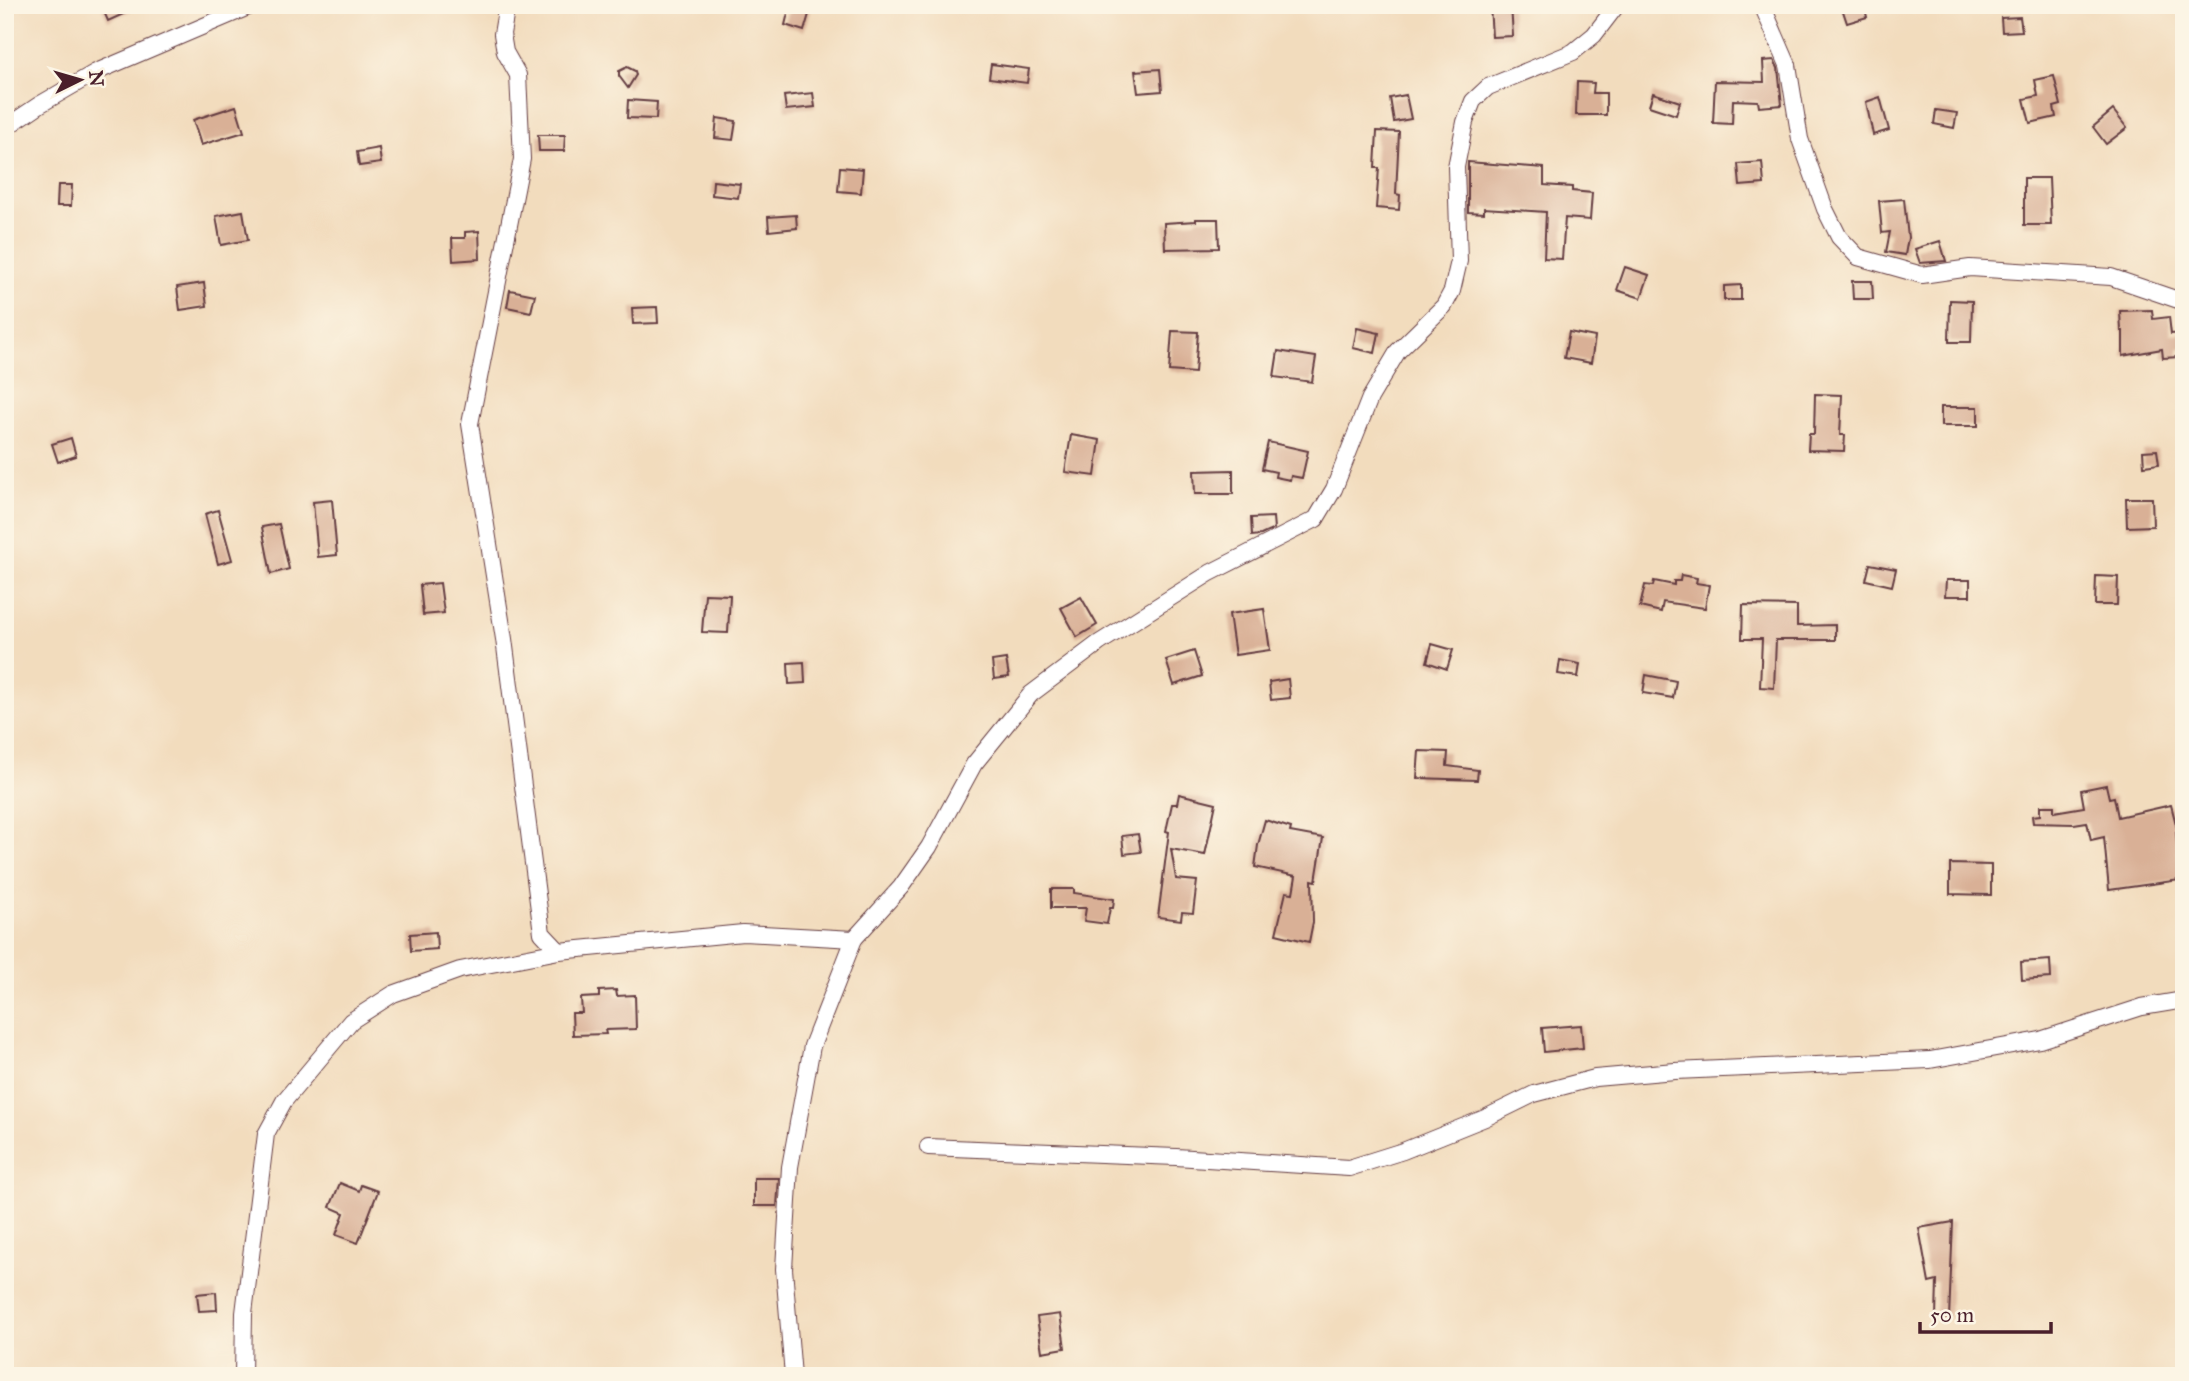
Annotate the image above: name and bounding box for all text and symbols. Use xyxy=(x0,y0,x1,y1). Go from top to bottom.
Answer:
north arrow xyxy=(46,46,116,116)
text: N xyxy=(84,70,109,88)
scale bar xyxy=(1920,1290,2051,1334)
text: 50 m xyxy=(1930,1302,1975,1328)

